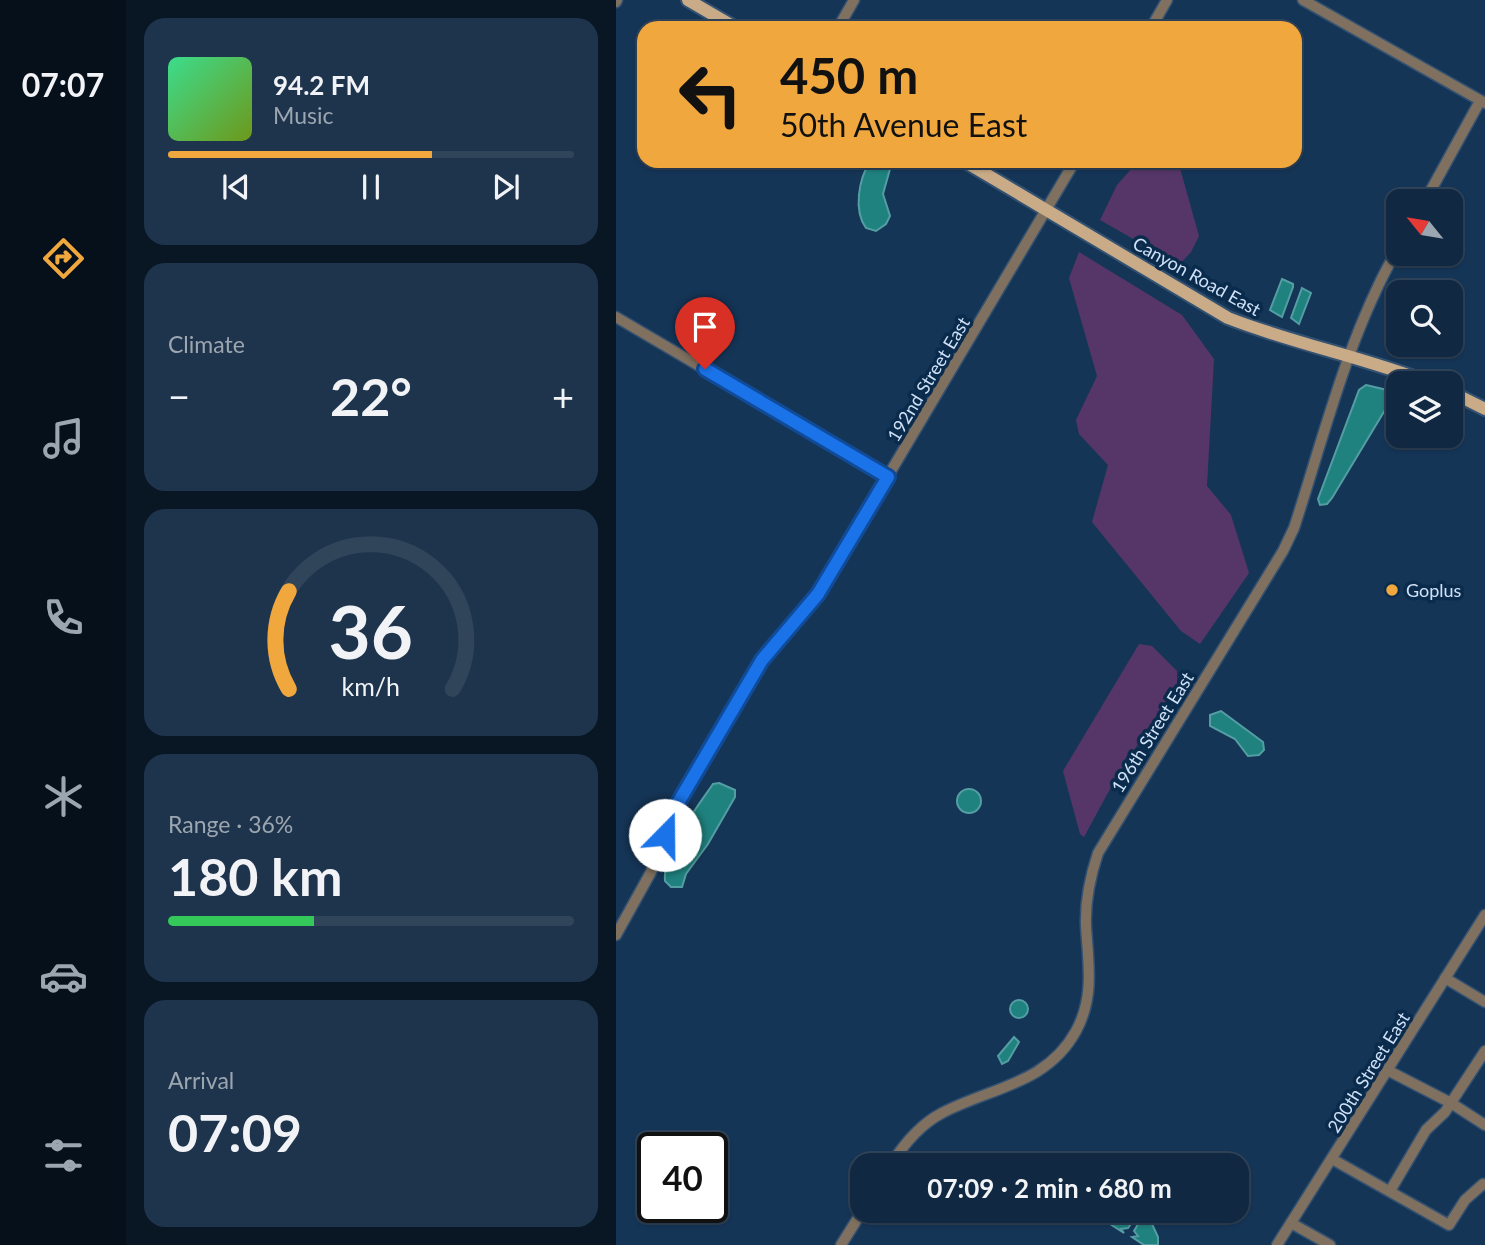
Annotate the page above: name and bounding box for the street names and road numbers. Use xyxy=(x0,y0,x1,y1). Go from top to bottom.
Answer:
street label: Canyon Road East xyxy=(1129,232,1265,320)
street label: 192nd Street East xyxy=(882,312,974,445)
street label: 196th Street East xyxy=(1106,667,1198,796)
street label: 200th Street East xyxy=(1322,1007,1414,1136)

